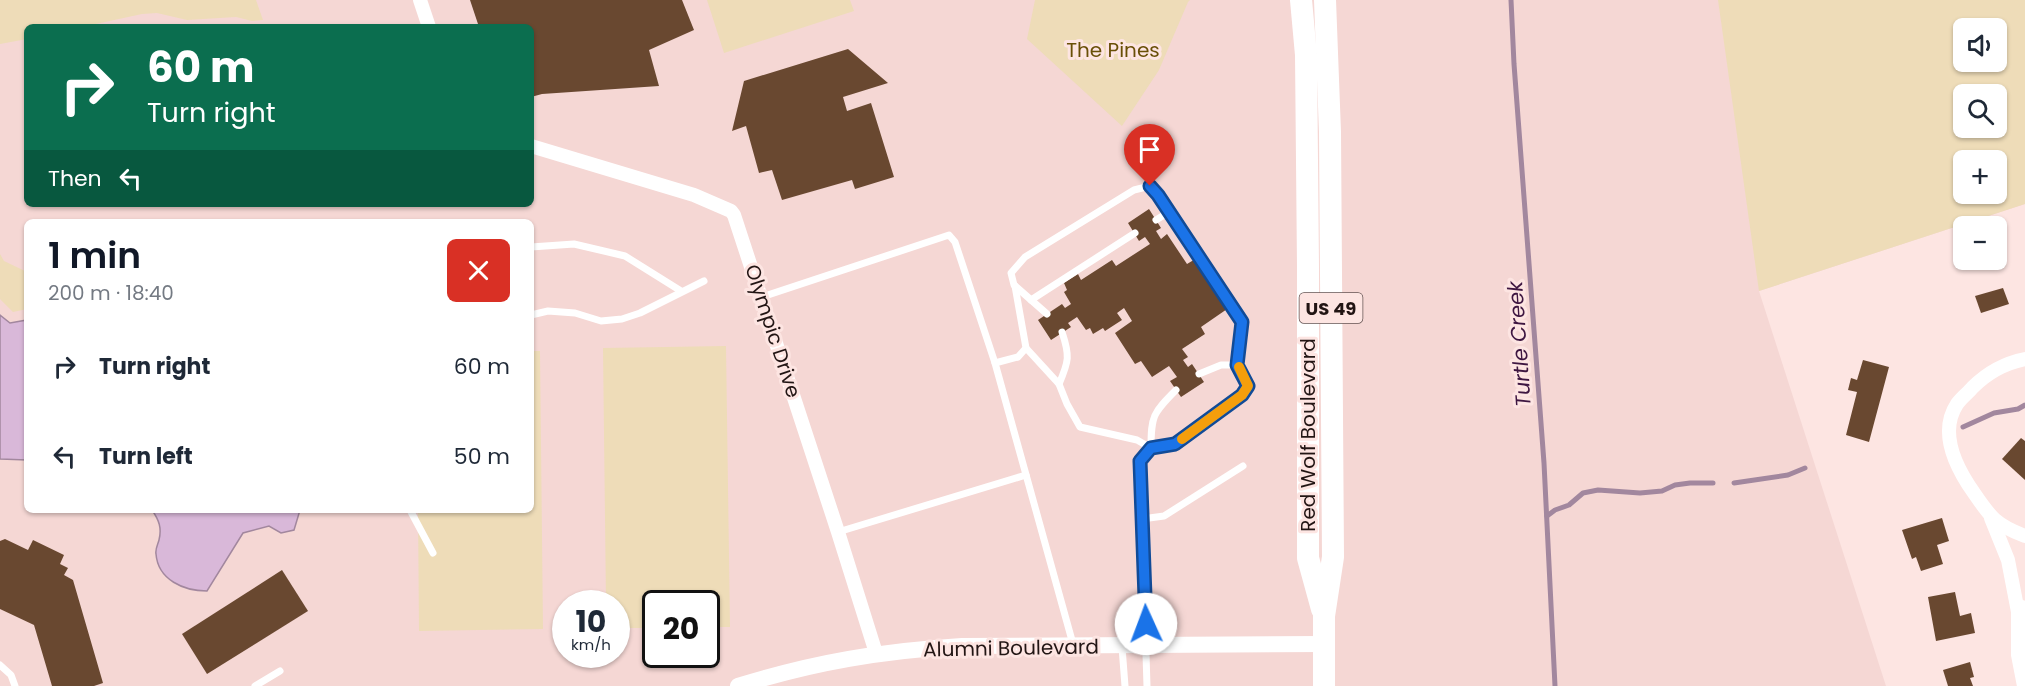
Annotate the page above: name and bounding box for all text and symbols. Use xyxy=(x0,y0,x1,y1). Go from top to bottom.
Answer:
map controls xyxy=(1953,18,2007,270)
button: sound xyxy=(1953,18,2007,72)
park label: The Pines xyxy=(1066,36,1160,64)
text: 60 m xyxy=(147,38,255,97)
icon: right xyxy=(48,48,126,126)
button: search xyxy=(1953,84,2007,138)
text: Turn right xyxy=(147,94,276,131)
pin xyxy=(1124,124,1175,186)
icon: arrive xyxy=(1133,133,1166,166)
button: + xyxy=(1953,150,2007,204)
icon: left xyxy=(114,162,147,195)
text: Then xyxy=(48,163,102,194)
button: − xyxy=(1953,216,2007,270)
text: 1 min xyxy=(48,230,141,281)
button: close xyxy=(447,239,510,302)
street label: Olympic Drive xyxy=(738,261,808,401)
text: 200 m · 18:40 xyxy=(48,279,174,307)
water label: Turtle Creek xyxy=(1500,279,1538,408)
road number: US 49 xyxy=(1300,293,1362,323)
street label: Red Wolf Boulevard xyxy=(1294,338,1322,532)
icon: right xyxy=(48,350,81,383)
text: Turn right xyxy=(99,351,210,382)
text: 60 m xyxy=(454,351,510,382)
icon: left xyxy=(48,440,81,473)
text: Turn left xyxy=(99,441,193,472)
text: 50 m xyxy=(454,441,510,472)
speed limit sign: 20 xyxy=(642,590,720,668)
position arrow xyxy=(1114,592,1178,656)
text: 10 xyxy=(576,600,606,643)
street label: Alumni Boulevard xyxy=(923,632,1099,664)
text: km/h xyxy=(571,634,611,655)

